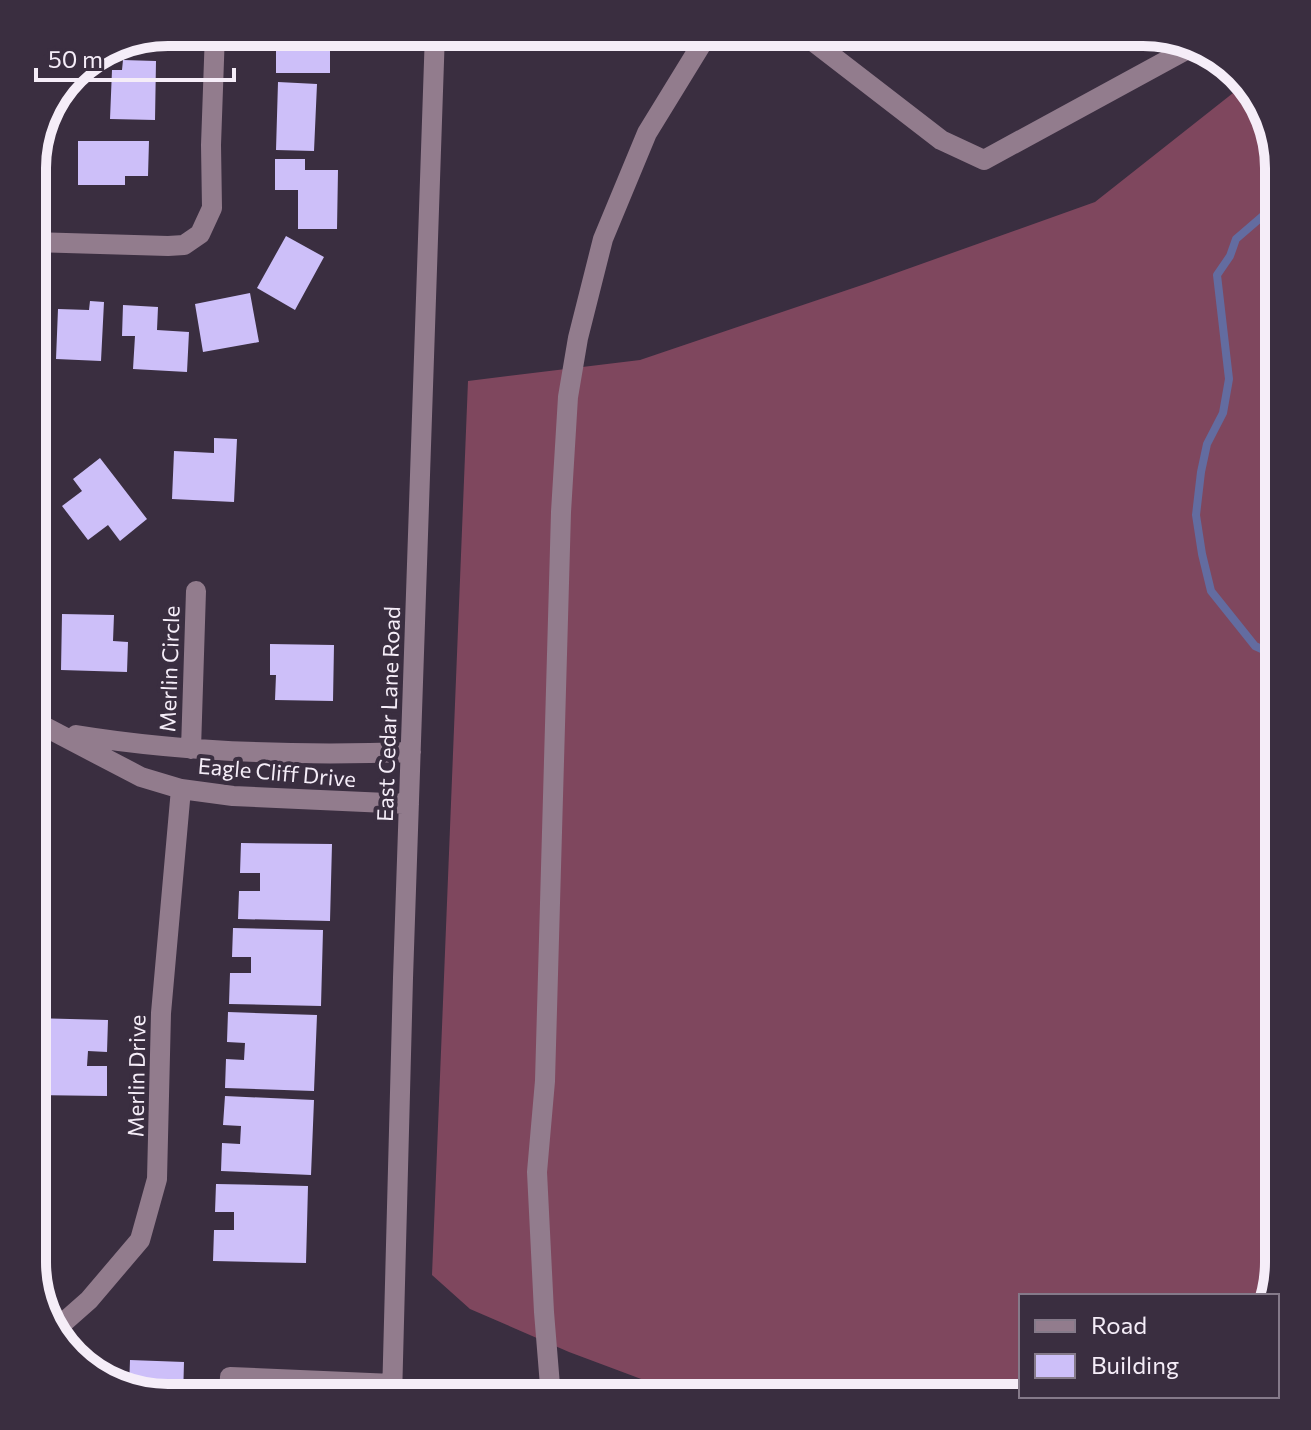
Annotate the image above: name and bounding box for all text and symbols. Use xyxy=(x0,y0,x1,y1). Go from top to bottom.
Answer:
scale bar xyxy=(36,32,234,82)
text: 50 m xyxy=(48,44,103,73)
street label: Merlin Circle xyxy=(153,605,185,733)
street label: East Cedar Lane Road xyxy=(371,606,405,822)
street label: Eagle Cliff Drive xyxy=(197,752,357,792)
street label: Merlin Drive xyxy=(121,1014,151,1138)
legend xyxy=(1019,1294,1279,1398)
text: Road xyxy=(1091,1310,1147,1339)
text: Building xyxy=(1091,1350,1179,1379)

